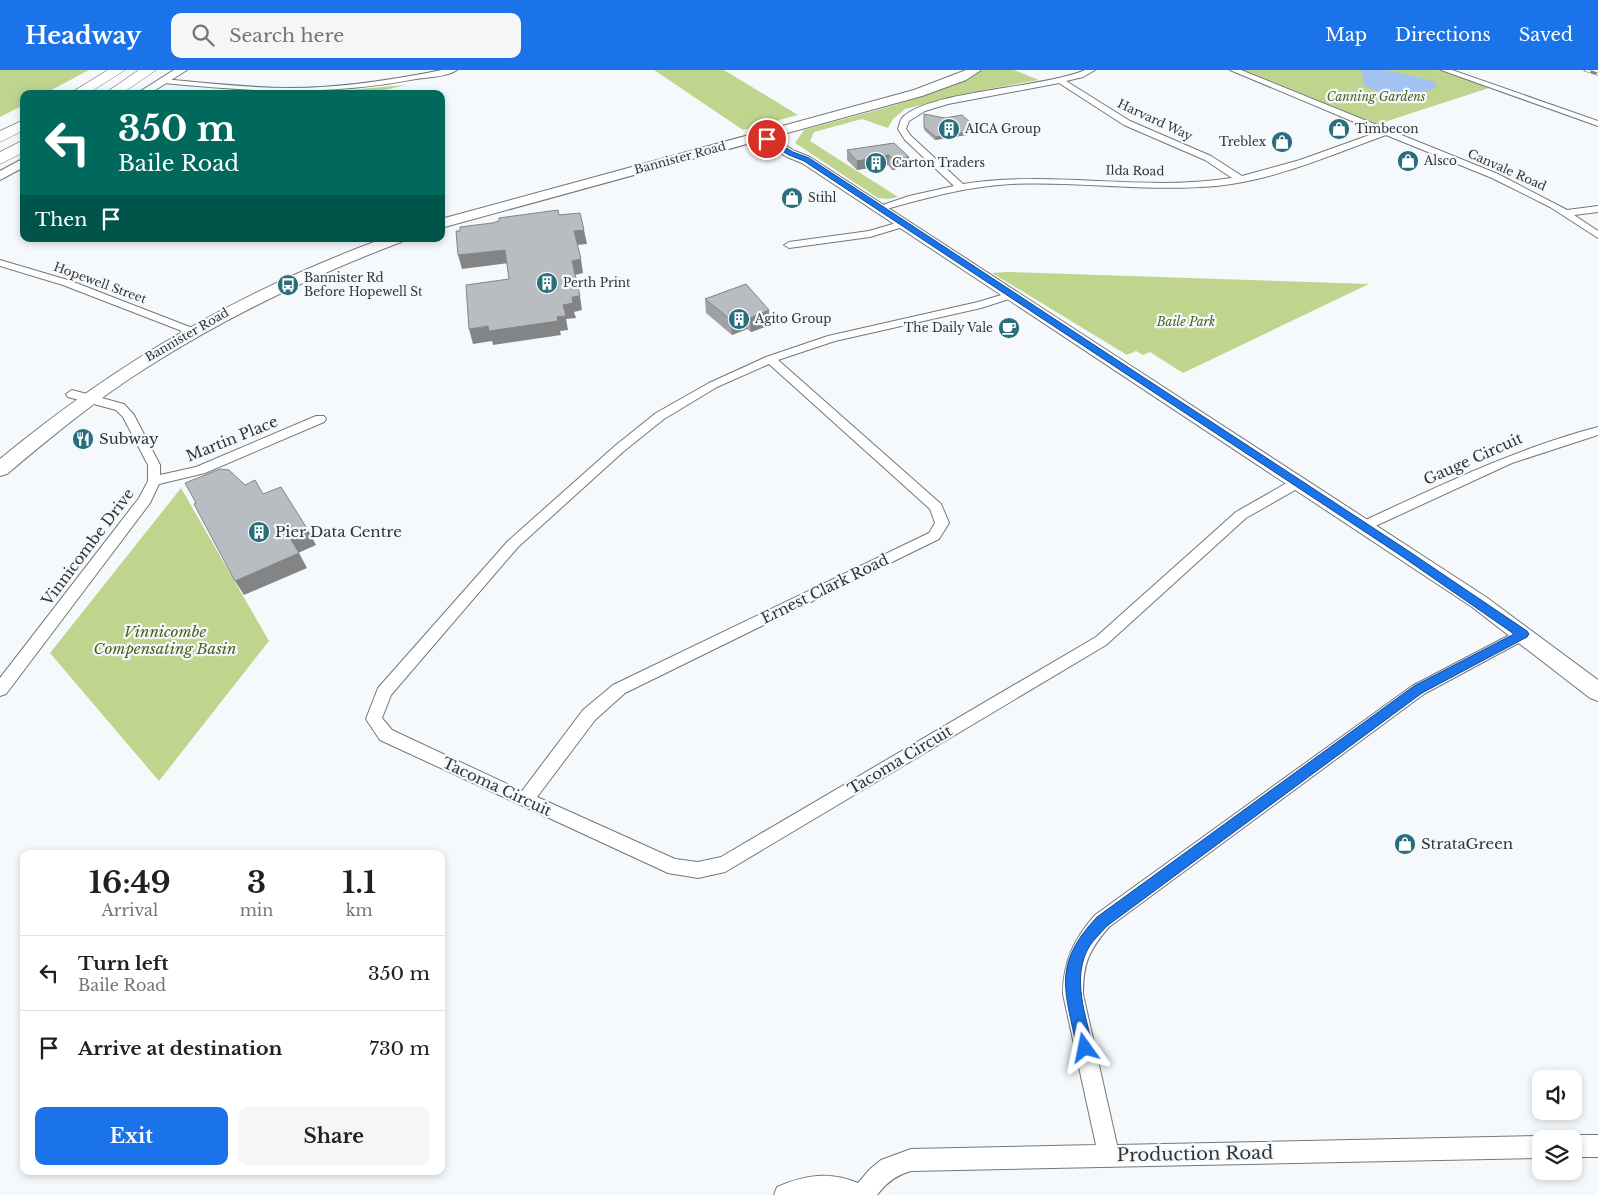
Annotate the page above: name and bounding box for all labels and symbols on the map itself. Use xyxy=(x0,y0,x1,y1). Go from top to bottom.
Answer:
park label: Canning Gardens xyxy=(1327,89,1426,104)
street label: Harvard Way xyxy=(1115,96,1195,144)
building icon: AICA Group xyxy=(937,117,961,141)
shop icon: Timbecon xyxy=(1327,117,1351,141)
pin xyxy=(746,118,788,160)
place label: AICA Group xyxy=(964,121,1041,136)
place label: Timbecon xyxy=(1355,121,1419,136)
shop icon: Treblex xyxy=(1270,130,1294,154)
place label: Treblex xyxy=(1219,134,1267,149)
street label: Bannister Road xyxy=(632,138,727,177)
street label: Canvale Road xyxy=(1466,146,1549,194)
shop icon: Alsco xyxy=(1396,149,1420,173)
building icon: Carton Traders xyxy=(864,151,888,175)
place label: Alsco xyxy=(1423,153,1457,168)
place label: Carton Traders xyxy=(892,155,985,170)
street label: Ilda Road xyxy=(1105,162,1165,179)
shop icon: Stihl xyxy=(780,186,804,210)
place label: Stihl xyxy=(808,190,837,205)
street label: Hopewell Street xyxy=(52,259,149,306)
place label: Bannister Rd Before Hopewell St xyxy=(304,270,423,299)
building icon: Perth Print xyxy=(535,271,559,295)
bus stop icon: Bannister Rd Before Hopewell St xyxy=(276,273,300,297)
place label: Perth Print xyxy=(563,275,631,290)
street label: Bannister Road xyxy=(142,305,231,365)
building icon: Agito Group xyxy=(727,307,751,331)
place label: Agito Group xyxy=(754,311,831,326)
park label: Baile Park xyxy=(1156,314,1215,329)
cafe icon: The Daily Vale xyxy=(997,316,1021,340)
place label: The Daily Vale xyxy=(904,320,993,335)
street label: Martin Place xyxy=(183,411,281,466)
restaurant icon: Subway xyxy=(71,427,95,451)
street label: Gauge Circuit xyxy=(1420,428,1525,489)
place label: Subway xyxy=(99,429,159,448)
street label: Vinnicombe Drive xyxy=(37,484,138,610)
building icon: Pier Data Centre xyxy=(247,520,271,544)
place label: Pier Data Centre xyxy=(275,522,402,541)
street label: Ernest Clark Road xyxy=(758,549,892,628)
park label: Vinnicombe Compensating Basin xyxy=(94,622,236,658)
street label: Tacoma Circuit xyxy=(844,721,956,798)
street label: Tacoma Circuit xyxy=(440,753,555,820)
shop icon: StrataGreen xyxy=(1393,832,1417,856)
place label: StrataGreen xyxy=(1421,834,1513,853)
position arrow xyxy=(1058,1021,1110,1073)
street label: Production Road xyxy=(1117,1142,1273,1166)

